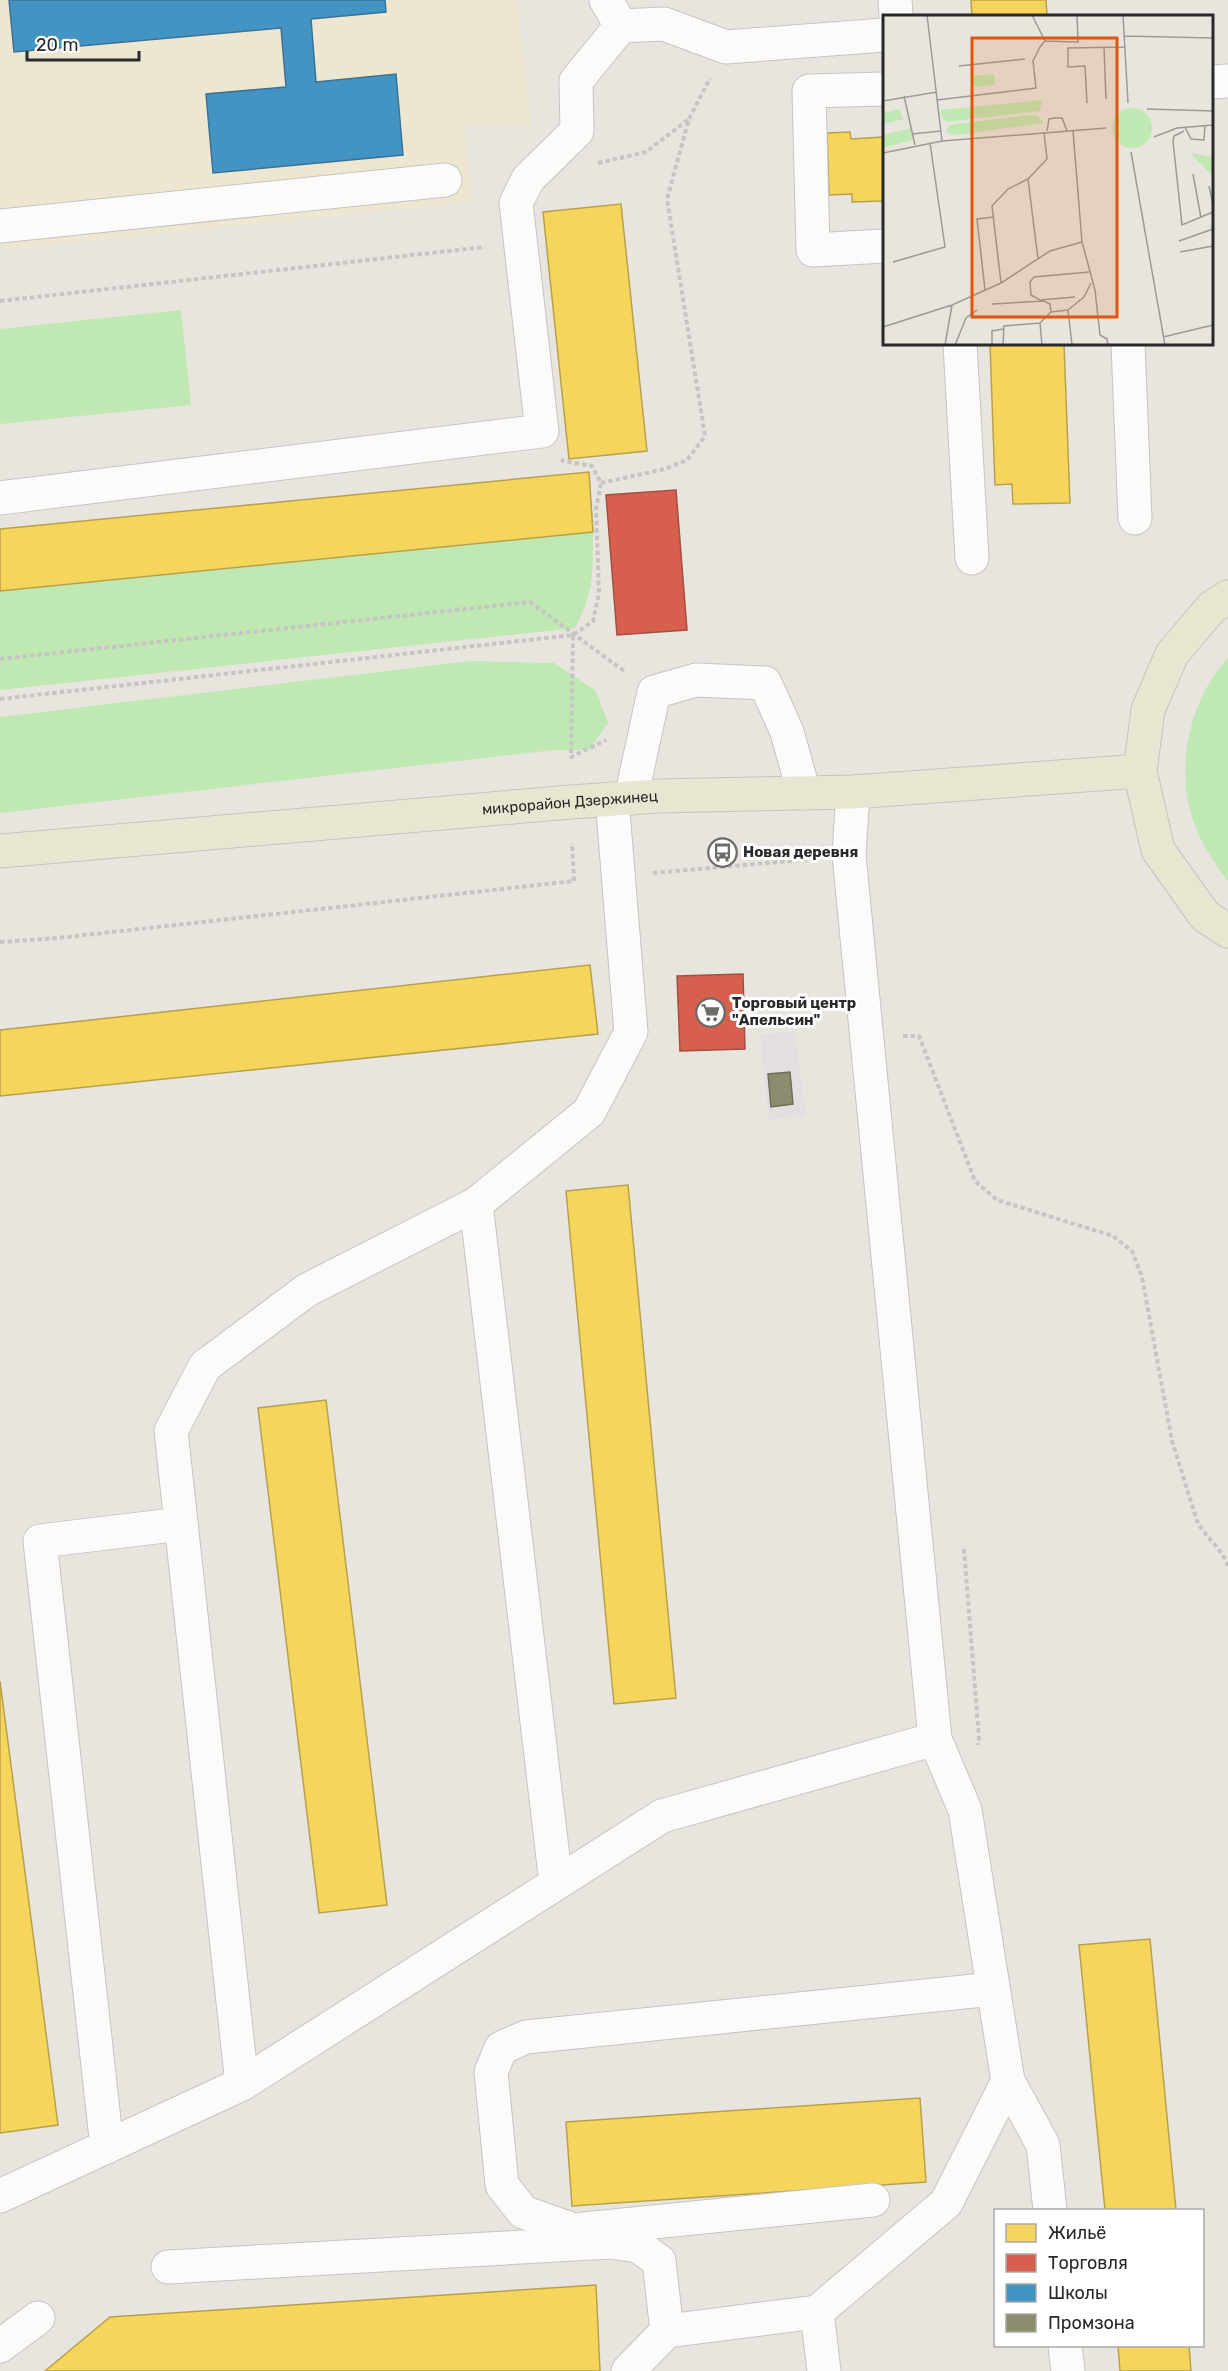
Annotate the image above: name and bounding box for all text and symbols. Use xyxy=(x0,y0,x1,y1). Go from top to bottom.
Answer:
inset map xyxy=(883,15,1213,345)
scale bar xyxy=(27,24,140,62)
text: 20 m xyxy=(36,34,78,56)
street label: микрорайон Дзержинец xyxy=(481,787,659,819)
bus stop icon: Новая деревня xyxy=(706,836,738,868)
place label: Новая деревня xyxy=(743,843,858,861)
place label: Торговый центр "Апельсин" xyxy=(732,994,856,1029)
supermarket icon: Торговый центр "Апельсин" xyxy=(695,996,727,1028)
legend xyxy=(994,2209,1204,2347)
text: Жильё xyxy=(1048,2222,1106,2244)
text: Торговля xyxy=(1048,2252,1128,2274)
text: Школы xyxy=(1048,2282,1108,2304)
text: Промзона xyxy=(1048,2312,1135,2334)

